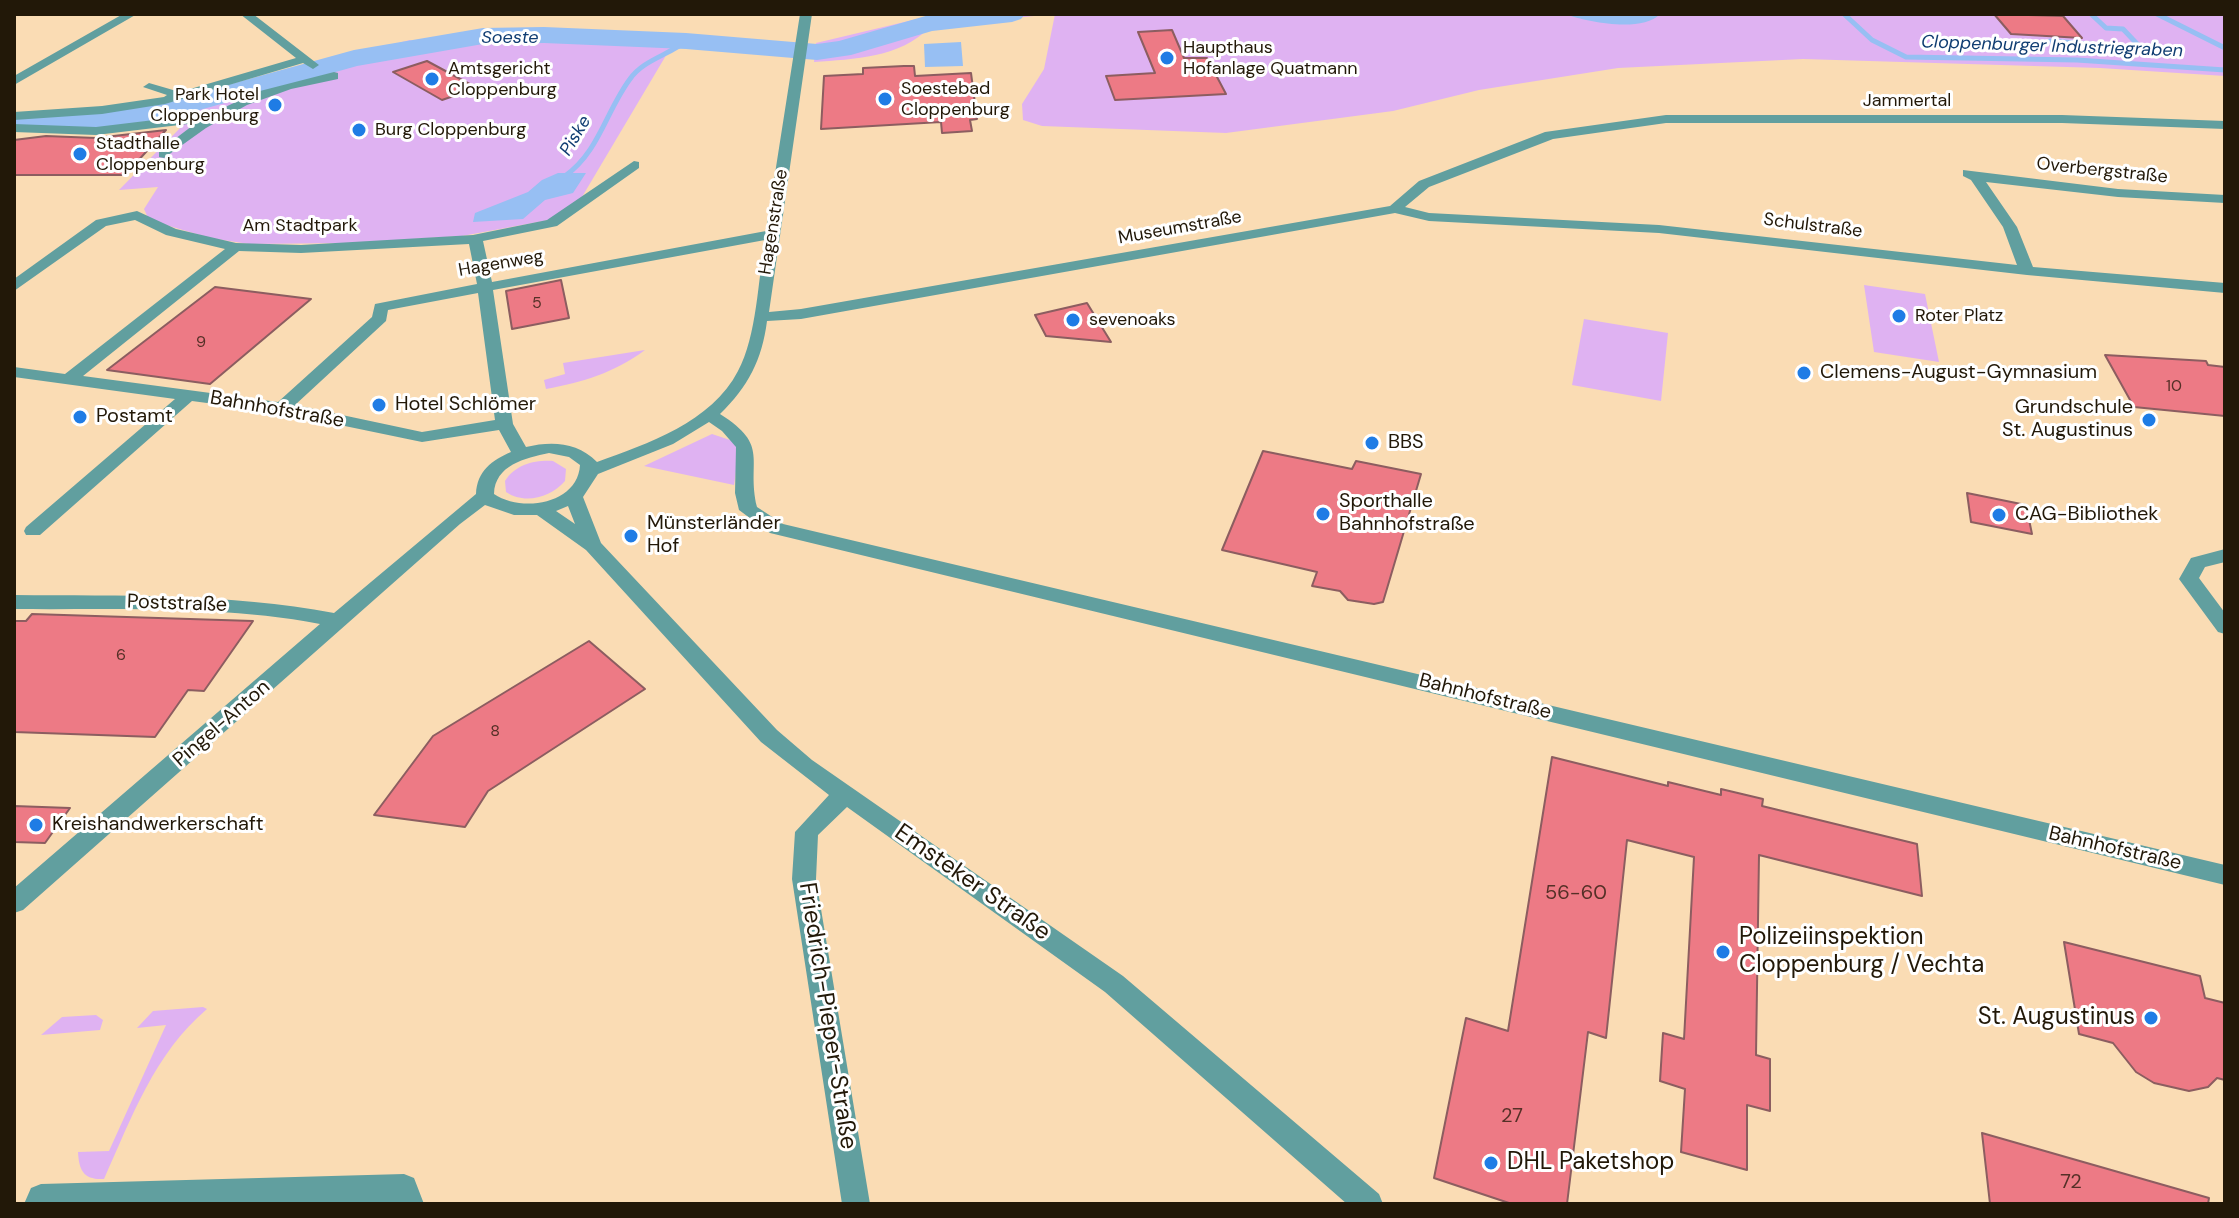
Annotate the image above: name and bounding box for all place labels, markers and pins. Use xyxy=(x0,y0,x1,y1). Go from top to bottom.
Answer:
place label: Haupthaus Hofanlage Quatmann xyxy=(1183,37,1358,80)
marker: Haupthaus Hofanlage Quatmann xyxy=(1158,49,1176,67)
place label: Amtsgericht Cloppenburg xyxy=(448,58,557,100)
marker: Amtsgericht Cloppenburg xyxy=(423,70,441,88)
place label: Soestebad Cloppenburg xyxy=(901,78,1010,120)
place label: Park Hotel Cloppenburg xyxy=(150,84,259,126)
marker: Soestebad Cloppenburg xyxy=(876,90,894,108)
marker: Park Hotel Cloppenburg xyxy=(266,96,284,114)
place label: Burg Cloppenburg xyxy=(375,119,526,141)
marker: Burg Cloppenburg xyxy=(350,121,368,139)
place label: Stadthalle Cloppenburg xyxy=(96,133,205,176)
marker: Stadthalle Cloppenburg xyxy=(71,145,89,163)
place label: Roter Platz xyxy=(1915,305,2003,327)
marker: Roter Platz xyxy=(1890,307,1908,325)
place label: sevenoaks xyxy=(1089,309,1176,331)
marker: sevenoaks xyxy=(1064,311,1082,329)
place label: Clemens-August-Gymnasium xyxy=(1820,361,2097,385)
marker: Clemens-August-Gymnasium xyxy=(1795,364,1813,382)
place label: Hotel Schlömer xyxy=(395,393,536,417)
marker: Hotel Schlömer xyxy=(370,396,388,414)
place label: Grundschule St. Augustinus xyxy=(2002,396,2133,443)
place label: Postamt xyxy=(96,405,173,429)
marker: Postamt xyxy=(71,408,89,426)
marker: Grundschule St. Augustinus xyxy=(2140,411,2158,429)
place label: BBS xyxy=(1388,431,1424,455)
marker: BBS xyxy=(1363,434,1381,452)
place label: Sporthalle Bahnhofstraße xyxy=(1339,490,1475,537)
place label: CAG-Bibliothek xyxy=(2015,503,2158,527)
marker: Sporthalle Bahnhofstraße xyxy=(1314,505,1332,523)
marker: CAG-Bibliothek xyxy=(1990,506,2008,524)
place label: Münsterländer Hof xyxy=(647,512,781,559)
marker: Münsterländer Hof xyxy=(622,527,640,545)
place label: Kreishandwerkerschaft xyxy=(52,813,264,837)
marker: Kreishandwerkerschaft xyxy=(27,816,45,834)
place label: Polizeiinspektion Cloppenburg / Vechta xyxy=(1739,924,1984,980)
marker: Polizeiinspektion Cloppenburg / Vechta xyxy=(1714,943,1732,961)
place label: St. Augustinus xyxy=(1978,1004,2135,1032)
marker: St. Augustinus xyxy=(2142,1009,2160,1027)
place label: DHL Paketshop xyxy=(1507,1149,1674,1177)
marker: DHL Paketshop xyxy=(1482,1154,1500,1172)

